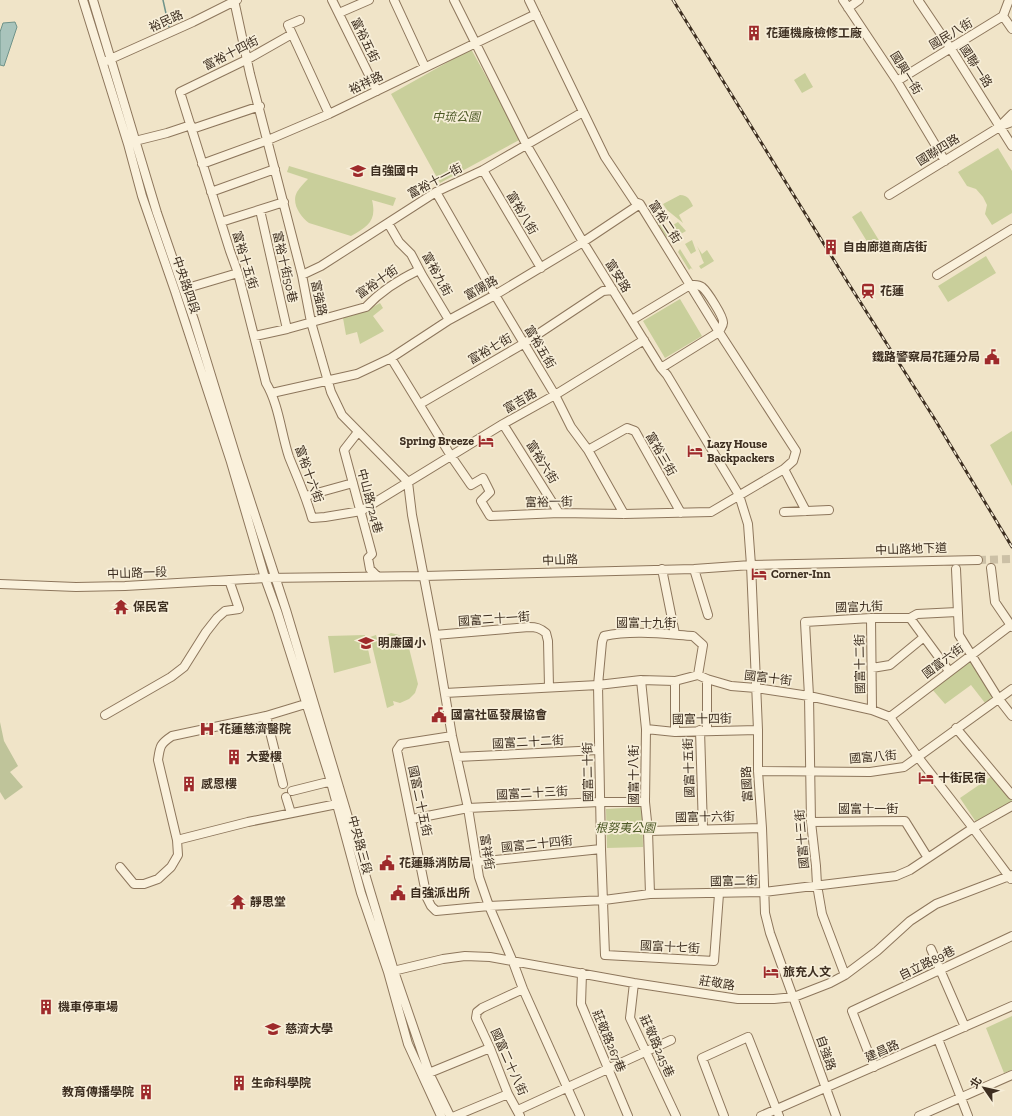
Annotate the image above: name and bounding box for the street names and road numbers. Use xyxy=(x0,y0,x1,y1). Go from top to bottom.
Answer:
street label: 裕民路 xyxy=(147,7,185,35)
street label: 富裕五街 xyxy=(348,15,382,65)
street label: 國民八街 xyxy=(927,16,975,52)
street label: 富裕十四街 xyxy=(201,33,261,73)
street label: 國聯一路 xyxy=(957,42,995,90)
street label: 國興一街 xyxy=(887,49,925,97)
street label: 裕祥路 xyxy=(347,69,385,97)
street label: 國聯四路 xyxy=(914,131,962,169)
street label: 富裕十一街 xyxy=(405,161,465,201)
street label: 富裕八街 xyxy=(504,189,540,237)
street label: 富裕二街 xyxy=(646,198,684,246)
street label: 富裕十五街 xyxy=(230,229,260,291)
street label: 富裕十街50巷 xyxy=(270,230,300,304)
street label: 富裕九街 xyxy=(419,250,455,298)
street label: 中央路四段 xyxy=(170,254,202,316)
street label: 富安路 xyxy=(603,257,633,295)
street label: 富裕十街 xyxy=(353,262,401,302)
street label: 富陽路 xyxy=(462,273,500,303)
street label: 富強路 xyxy=(308,279,330,317)
street label: 富裕五街 xyxy=(522,323,558,371)
street label: 富裕七街 xyxy=(466,331,514,367)
street label: 富吉路 xyxy=(501,386,539,416)
street label: 富裕三街 xyxy=(643,430,679,478)
street label: 富裕六街 xyxy=(523,438,561,486)
street label: 富裕十六街 xyxy=(292,443,326,505)
street label: 中山路724巷 xyxy=(355,467,385,535)
street label: 富裕一街 xyxy=(525,495,573,509)
street label: 中山路地下道 xyxy=(875,541,947,557)
street label: 中山路 xyxy=(542,552,578,568)
street label: 中山路一段 xyxy=(107,565,167,581)
street label: 國富九街 xyxy=(835,599,883,615)
street label: 國富二十一街 xyxy=(458,610,530,628)
street label: 國富十九街 xyxy=(616,616,676,630)
street label: 國富十二街 xyxy=(852,634,868,694)
street label: 國富六街 xyxy=(920,641,966,681)
street label: 國富十街 xyxy=(743,668,793,688)
street label: 國富十四街 xyxy=(672,711,732,727)
street label: 國富二十二街 xyxy=(492,733,564,751)
street label: 國富十五街 xyxy=(681,738,697,798)
street label: 國富二十街 xyxy=(580,742,596,802)
street label: 國富十八街 xyxy=(627,745,641,805)
street label: 國富八街 xyxy=(848,748,898,766)
street label: 國富二十五街 xyxy=(406,764,434,838)
street label: 富國路 xyxy=(739,766,755,802)
street label: 國富二十三街 xyxy=(496,784,568,802)
street label: 國富十一街 xyxy=(838,802,898,816)
street label: 國富十三街 xyxy=(792,808,812,870)
street label: 國富十六街 xyxy=(675,809,735,825)
street label: 中央路三段 xyxy=(345,814,375,876)
street label: 富祥街 xyxy=(477,833,497,871)
street label: 國富二十四街 xyxy=(500,833,574,855)
street label: 國富二街 xyxy=(710,874,758,888)
street label: 國富十七街 xyxy=(640,938,700,956)
street label: 自立路89巷 xyxy=(897,943,957,983)
street label: 莊敬路 xyxy=(698,973,736,993)
street label: 莊敬路267巷 xyxy=(590,1008,628,1074)
street label: 莊敬路245巷 xyxy=(637,1013,677,1079)
street label: 國富二十八街 xyxy=(488,1026,530,1098)
street label: 自強路 xyxy=(814,1034,838,1072)
street label: 建昌路 xyxy=(863,1037,901,1065)

